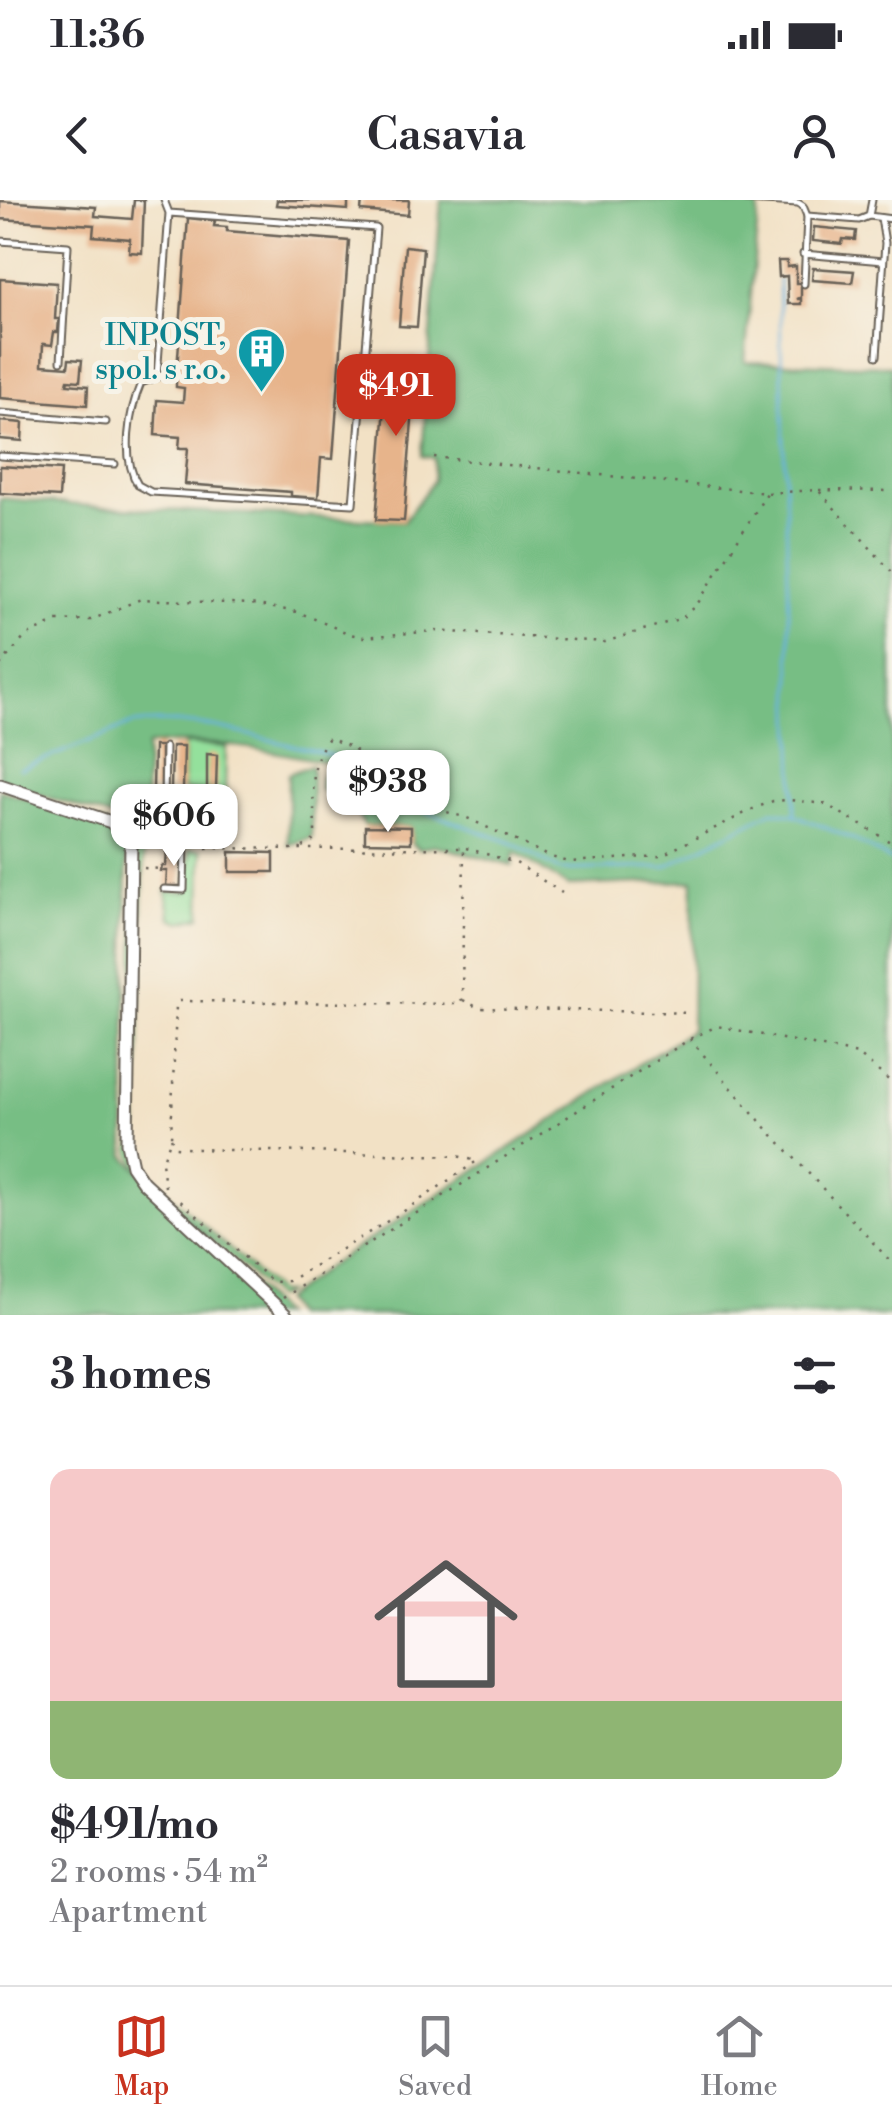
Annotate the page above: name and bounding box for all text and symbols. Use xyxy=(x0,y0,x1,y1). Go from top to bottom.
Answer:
text: 11:36 xyxy=(50,12,145,59)
text: Casavia xyxy=(366,107,526,164)
icon: back xyxy=(50,108,105,163)
icon: person xyxy=(787,108,842,163)
place label: INPOST, spol. s r.o. xyxy=(95,317,226,389)
building icon: INPOST, spol. s r.o. xyxy=(235,326,287,394)
pin: $491 xyxy=(337,354,455,439)
text: $491 xyxy=(359,366,433,406)
pin: $938 xyxy=(329,750,447,835)
text: $938 xyxy=(349,762,427,802)
pin: $606 xyxy=(115,784,233,869)
text: $606 xyxy=(133,796,215,836)
icon: filters xyxy=(787,1348,842,1403)
text: 3 homes xyxy=(50,1349,212,1402)
icon: home xyxy=(356,1534,536,1714)
text: $491/mo xyxy=(50,1799,219,1852)
text: 2 rooms · 54 m² xyxy=(50,1852,268,1892)
text: Apartment xyxy=(50,1892,207,1932)
tab: Map xyxy=(114,2009,170,2104)
tab: Saved xyxy=(398,2009,472,2104)
tab: Home xyxy=(701,2009,778,2104)

